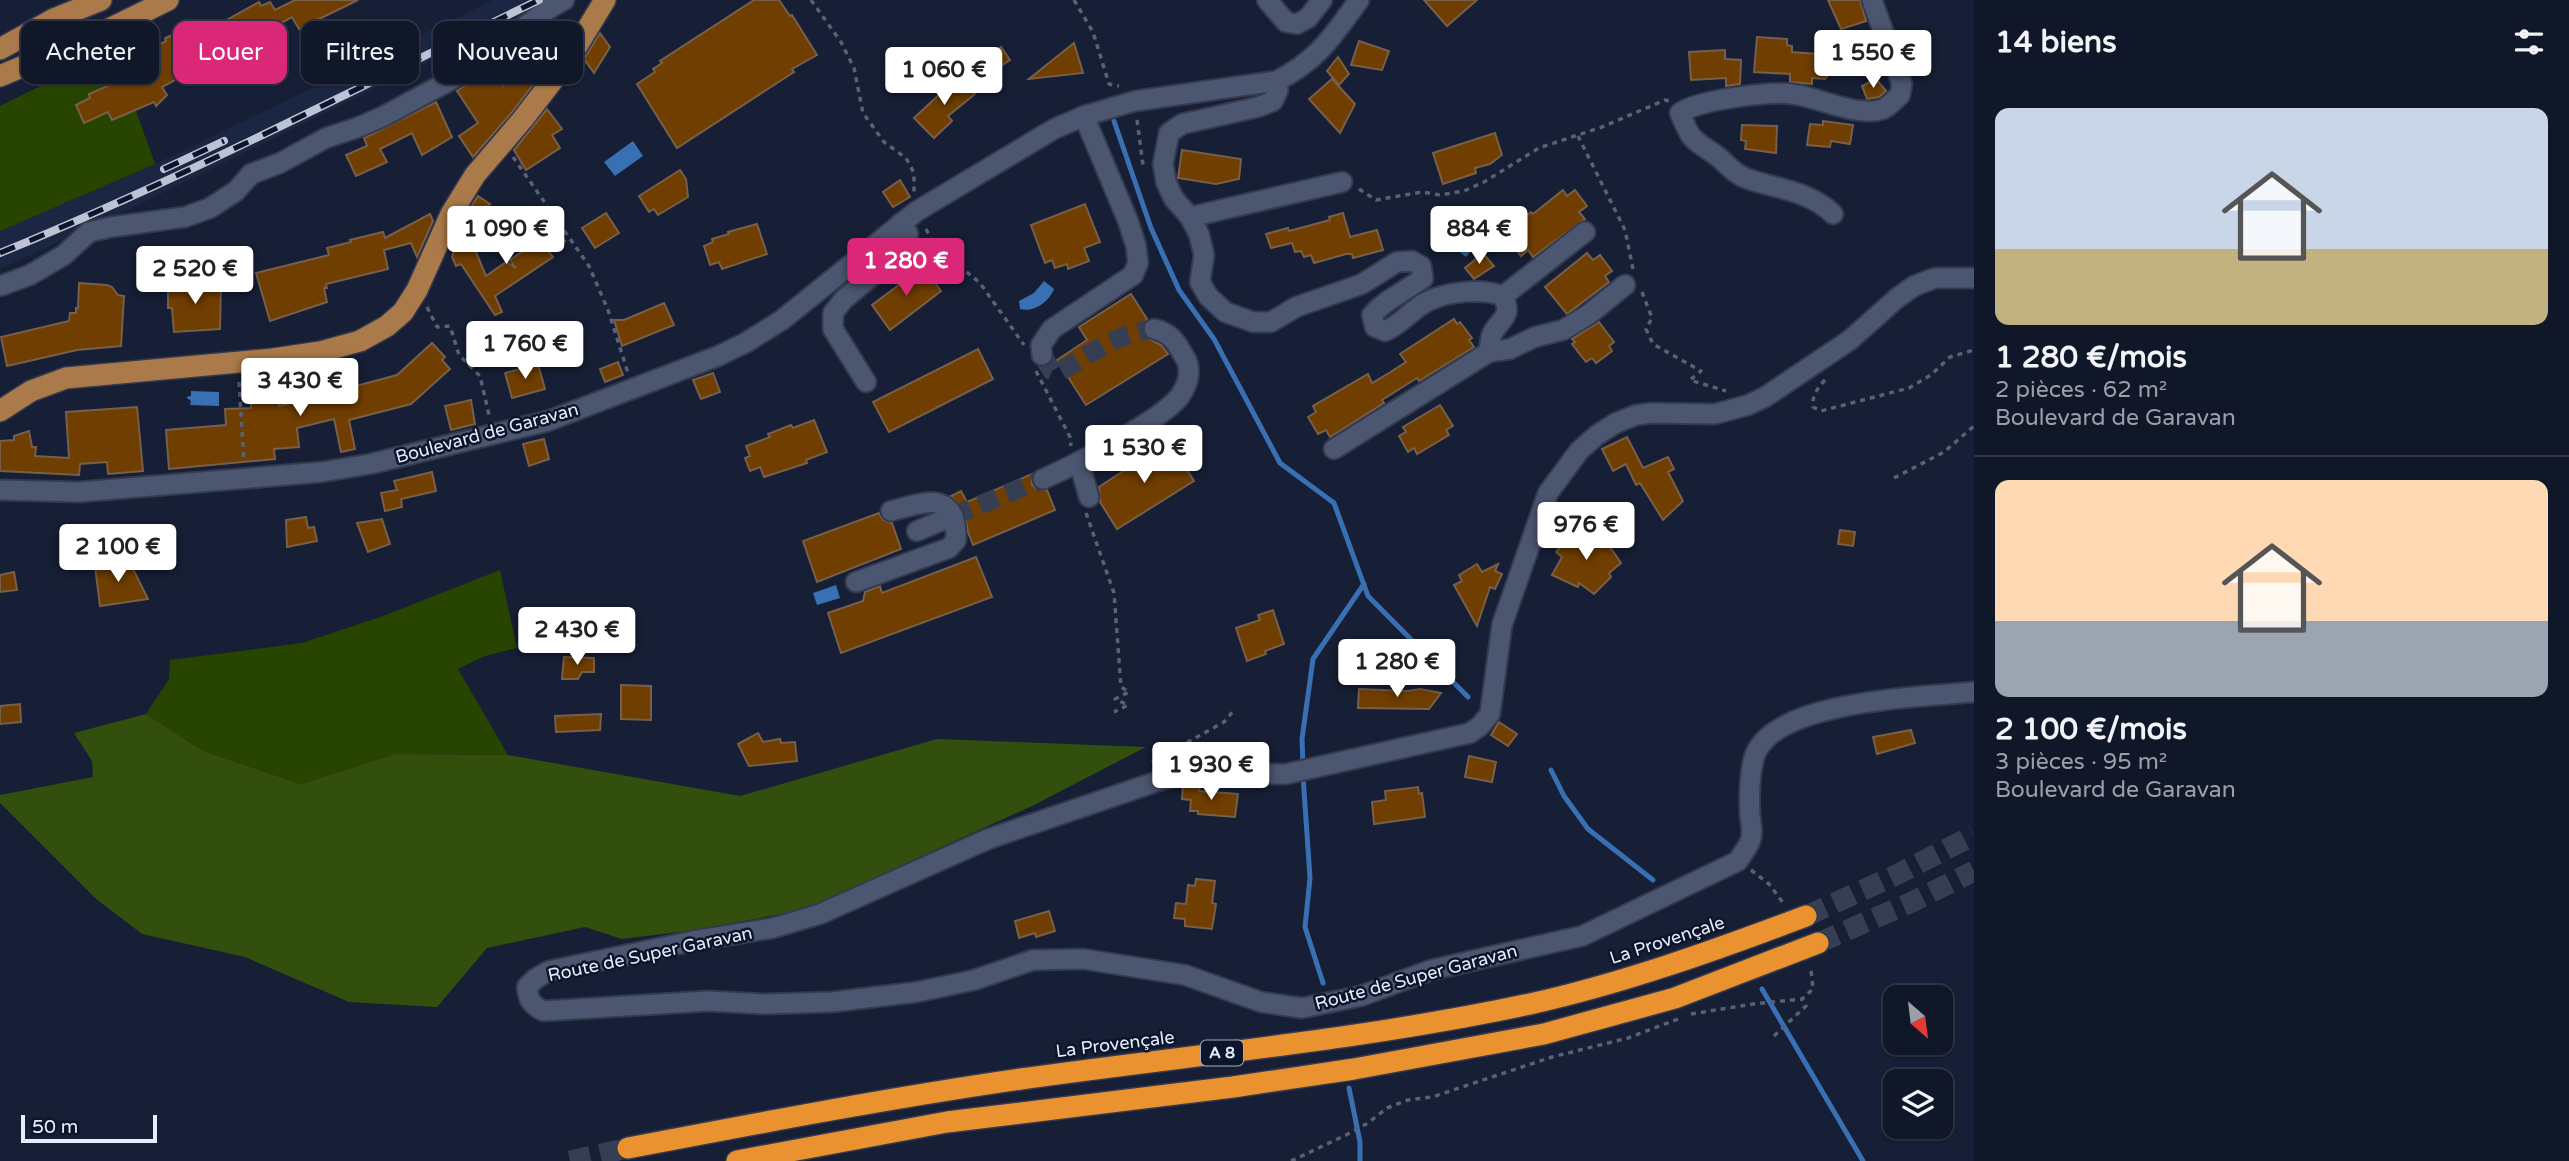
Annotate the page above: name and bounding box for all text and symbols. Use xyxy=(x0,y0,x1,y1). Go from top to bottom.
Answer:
chip: Acheter xyxy=(21,21,159,84)
chip: Louer xyxy=(173,21,287,84)
chip: Filtres xyxy=(301,21,419,84)
chip: Nouveau xyxy=(433,21,583,84)
icon: filters xyxy=(2510,23,2548,61)
text: 14 biens xyxy=(1995,24,2117,61)
pin: 1 550 € xyxy=(1808,31,1938,90)
text: 1 550 € xyxy=(1830,39,1916,67)
pin: 1 060 € xyxy=(879,48,1009,107)
text: 1 060 € xyxy=(901,56,987,84)
icon: home xyxy=(2209,153,2335,279)
pin: 1 090 € xyxy=(441,206,571,266)
pin: 884 € xyxy=(1430,206,1528,266)
text: 1 090 € xyxy=(463,215,549,243)
text: 884 € xyxy=(1447,215,1512,243)
pin: 1 280 € xyxy=(841,238,971,298)
pin: 2 520 € xyxy=(130,246,260,306)
text: 1 280 € xyxy=(863,247,949,275)
text: 2 520 € xyxy=(152,255,238,283)
pin: 1 760 € xyxy=(460,322,590,381)
text: 1 760 € xyxy=(482,330,568,358)
text: 1 280 €/mois xyxy=(1995,339,2187,376)
pin: 3 430 € xyxy=(235,358,365,418)
text: 3 430 € xyxy=(257,367,343,395)
text: 2 pièces · 62 m² xyxy=(1995,376,2167,404)
street label: Boulevard de Garavan xyxy=(393,398,581,468)
text: Boulevard de Garavan xyxy=(1995,404,2236,432)
pin: 1 530 € xyxy=(1079,426,1209,485)
text: 1 530 € xyxy=(1101,434,1187,462)
pin: 976 € xyxy=(1537,503,1635,562)
text: 976 € xyxy=(1554,511,1619,539)
pin: 2 100 € xyxy=(53,524,183,584)
icon: home xyxy=(2209,525,2335,651)
text: 2 100 € xyxy=(75,533,161,561)
pin: 2 430 € xyxy=(512,608,642,667)
text: 2 430 € xyxy=(534,616,620,644)
pin: 1 280 € xyxy=(1332,640,1462,699)
text: 1 280 € xyxy=(1354,648,1440,676)
text: 2 100 €/mois xyxy=(1995,711,2187,748)
pin: 1 930 € xyxy=(1146,742,1276,802)
text: 3 pièces · 95 m² xyxy=(1995,748,2167,776)
text: 1 930 € xyxy=(1168,751,1254,779)
text: Boulevard de Garavan xyxy=(1995,776,2236,804)
street label: La Provençale xyxy=(1607,911,1727,969)
street label: Route de Super Garavan xyxy=(546,922,754,986)
street label: Route de Super Garavan xyxy=(1312,939,1520,1015)
north arrow xyxy=(1883,985,1953,1055)
map controls xyxy=(1883,985,1953,1139)
street label: La Provençale xyxy=(1054,1026,1176,1062)
road number: A 8 xyxy=(1201,1040,1243,1065)
button: layers xyxy=(1883,1069,1953,1139)
scale bar xyxy=(21,1112,158,1144)
text: 50 m xyxy=(32,1116,78,1138)

